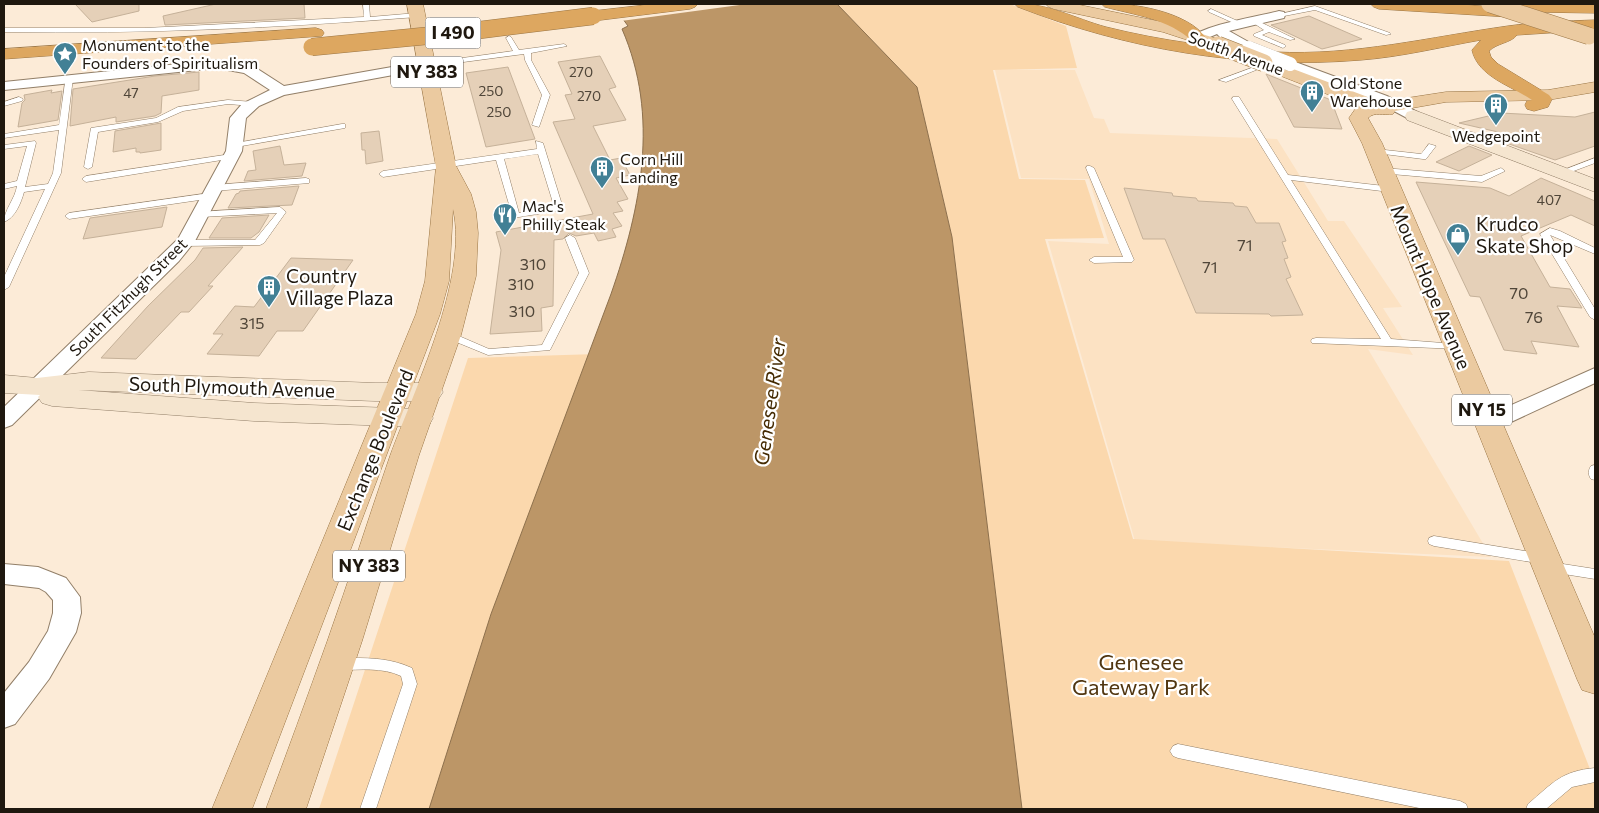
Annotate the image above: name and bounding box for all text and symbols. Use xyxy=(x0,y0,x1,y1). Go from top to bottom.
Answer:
road number: I 490 xyxy=(426,17,480,48)
street label: South Avenue xyxy=(1186,26,1286,79)
place label: Monument to the Founders of Spiritualism xyxy=(82,35,258,72)
place icon: Monument to the Founders of Spiritualism xyxy=(52,41,78,75)
road number: NY 383 xyxy=(391,56,463,88)
house number: 270 xyxy=(569,63,593,80)
place label: Old Stone Warehouse xyxy=(1330,73,1412,110)
building icon: Old Stone Warehouse xyxy=(1299,79,1325,113)
house number: 250 xyxy=(479,82,503,99)
house number: 47 xyxy=(123,84,139,101)
house number: 270 xyxy=(577,87,601,104)
building icon: Wedgepoint xyxy=(1483,92,1509,126)
house number: 250 xyxy=(487,103,511,120)
place label: Wedgepoint xyxy=(1452,126,1541,145)
place label: Corn Hill Landing xyxy=(620,149,683,186)
building icon: Corn Hill Landing xyxy=(589,155,615,189)
house number: 407 xyxy=(1537,191,1561,208)
place label: Mac's Philly Steak xyxy=(522,196,606,233)
street label: Mount Hope Avenue xyxy=(1386,201,1476,372)
restaurant icon: Mac's Philly Steak xyxy=(492,202,518,236)
place label: Krudco Skate Shop xyxy=(1476,212,1573,257)
shop icon: Krudco Skate Shop xyxy=(1445,222,1471,256)
street label: South Fitzhugh Street xyxy=(65,234,191,359)
house number: 71 xyxy=(1237,235,1253,254)
house number: 310 xyxy=(520,254,546,273)
house number: 71 xyxy=(1202,257,1218,276)
place label: Country Village Plaza xyxy=(286,264,393,309)
building icon: Country Village Plaza xyxy=(256,274,282,308)
house number: 310 xyxy=(508,274,534,293)
house number: 70 xyxy=(1510,283,1528,302)
house number: 310 xyxy=(509,301,535,320)
house number: 76 xyxy=(1525,307,1543,326)
house number: 315 xyxy=(239,313,265,332)
water label: Genesee River xyxy=(748,336,790,467)
street label: Exchange Boulevard xyxy=(332,366,417,534)
street label: South Plymouth Avenue xyxy=(129,371,335,402)
road number: NY 15 xyxy=(1452,394,1512,426)
road number: NY 383 xyxy=(333,550,405,582)
park label: Genesee Gateway Park xyxy=(1072,648,1210,700)

